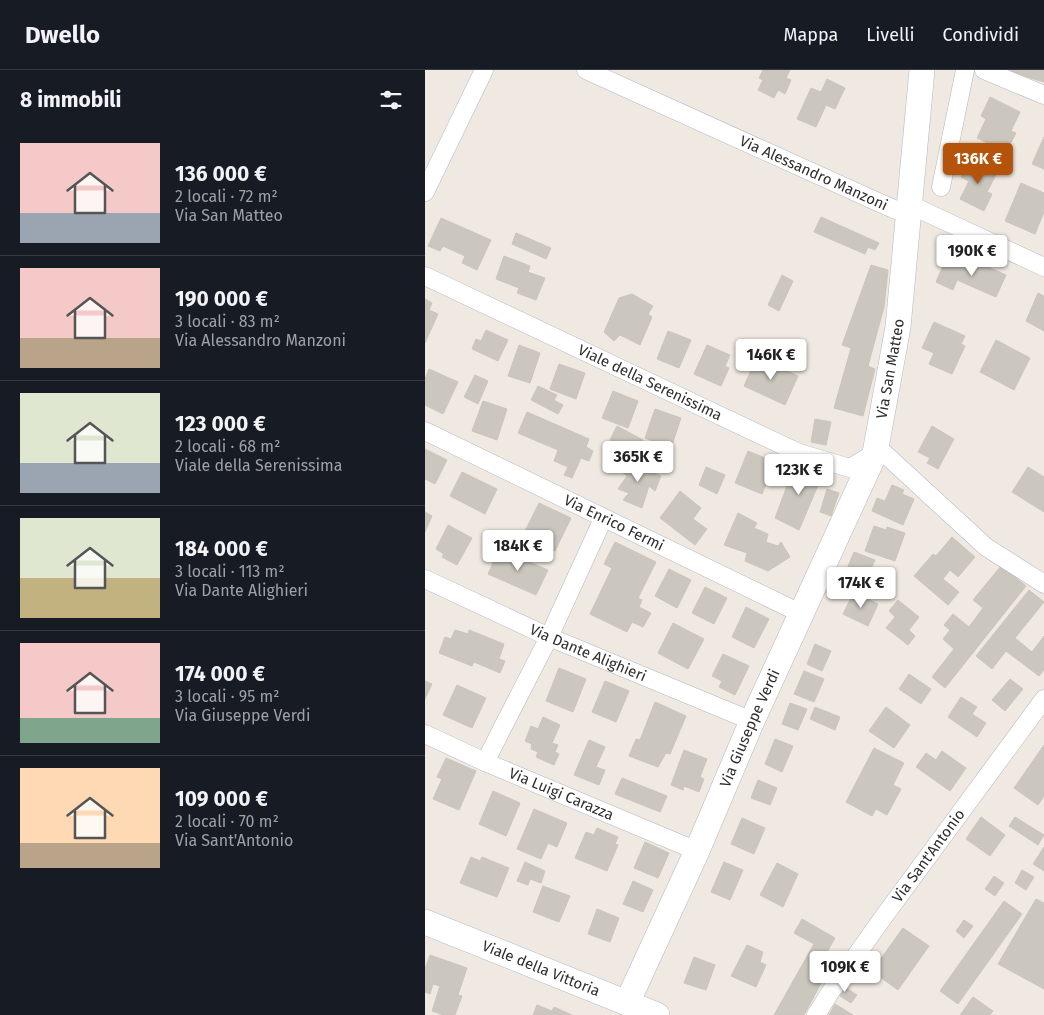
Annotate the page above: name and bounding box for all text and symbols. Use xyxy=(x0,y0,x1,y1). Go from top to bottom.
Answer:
text: Dwello xyxy=(25,21,100,49)
text: Mappa xyxy=(784,24,838,46)
text: Livelli xyxy=(866,24,915,46)
text: Condividi xyxy=(943,24,1019,46)
icon: filters xyxy=(377,86,405,114)
text: 8 immobili xyxy=(20,87,121,113)
street label: Via Alessandro Manzoni xyxy=(737,132,891,214)
pin: 136K € xyxy=(937,142,1019,185)
text: 136K € xyxy=(954,149,1002,168)
text: 136 000 € xyxy=(175,161,267,187)
icon: home xyxy=(60,163,120,223)
text: 2 locali · 72 m² xyxy=(175,187,278,206)
text: Via San Matteo xyxy=(175,206,283,225)
pin: 190K € xyxy=(931,234,1013,277)
text: 190K € xyxy=(947,241,997,260)
text: 190 000 € xyxy=(175,286,268,312)
icon: home xyxy=(60,288,120,348)
text: 3 locali · 83 m² xyxy=(175,312,280,331)
street label: Via San Matteo xyxy=(872,318,908,420)
text: Via Alessandro Manzoni xyxy=(175,331,346,350)
pin: 146K € xyxy=(730,338,812,381)
street label: Viale della Serenissima xyxy=(575,341,725,424)
text: 146K € xyxy=(747,345,795,364)
text: 123 000 € xyxy=(175,411,266,437)
icon: home xyxy=(60,413,120,473)
text: 2 locali · 68 m² xyxy=(175,437,280,456)
pin: 365K € xyxy=(597,440,679,483)
text: 365K € xyxy=(613,447,663,466)
pin: 123K € xyxy=(758,454,840,496)
text: Viale della Serenissima xyxy=(175,456,343,475)
text: 123K € xyxy=(775,460,823,479)
street label: Via Enrico Fermi xyxy=(561,491,667,555)
pin: 184K € xyxy=(477,530,559,572)
text: 184 000 € xyxy=(175,536,268,562)
text: 184K € xyxy=(493,536,543,555)
icon: home xyxy=(60,538,120,598)
text: 3 locali · 113 m² xyxy=(175,562,285,581)
pin: 174K € xyxy=(820,566,902,609)
text: 174K € xyxy=(838,573,884,592)
text: Via Dante Alighieri xyxy=(175,581,308,600)
street label: Via Dante Alighieri xyxy=(527,620,649,685)
text: 174 000 € xyxy=(175,661,265,687)
icon: home xyxy=(60,663,120,723)
street label: Via Giuseppe Verdi xyxy=(716,666,784,790)
text: 3 locali · 95 m² xyxy=(175,687,279,706)
text: Via Giuseppe Verdi xyxy=(175,706,310,725)
street label: Via Luigi Carazza xyxy=(506,764,616,824)
text: 109 000 € xyxy=(175,786,268,812)
icon: home xyxy=(60,788,120,848)
street label: Via Sant'Antonio xyxy=(888,806,969,906)
text: 2 locali · 70 m² xyxy=(175,812,279,831)
text: Via Sant'Antonio xyxy=(175,831,293,850)
street label: Viale della Vittoria xyxy=(480,937,603,1000)
pin: 109K € xyxy=(804,950,886,993)
text: 109K € xyxy=(821,957,869,976)

